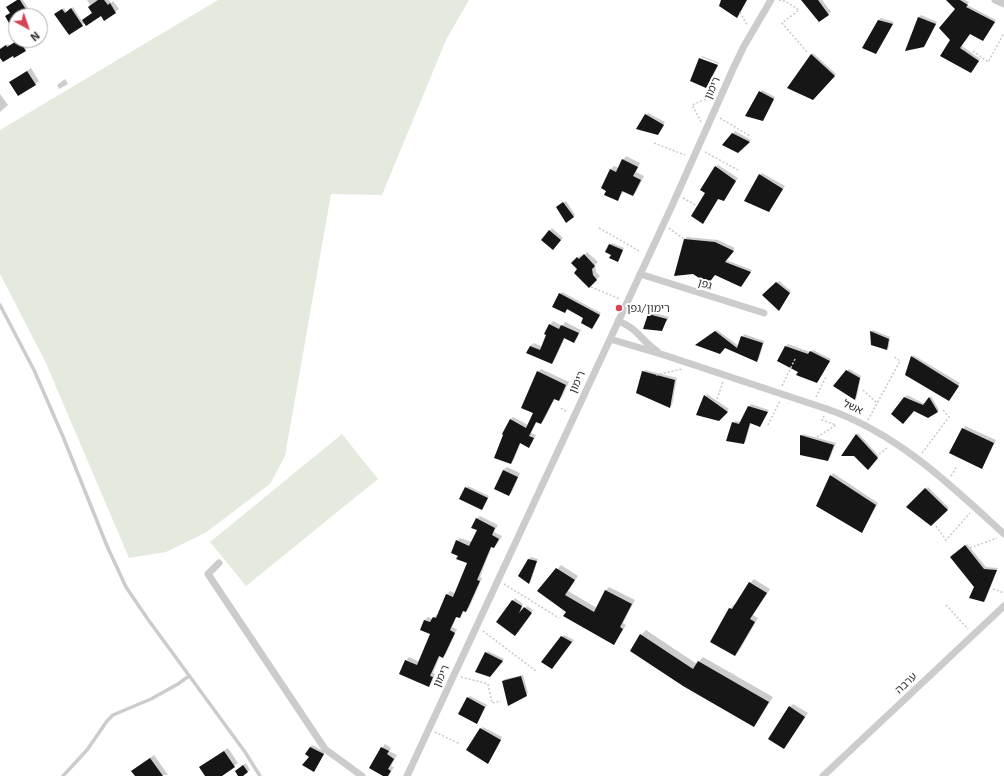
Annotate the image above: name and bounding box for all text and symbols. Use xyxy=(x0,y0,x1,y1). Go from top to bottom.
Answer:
north arrow xyxy=(8,8,48,48)
text: N xyxy=(28,29,43,44)
street label: רימון xyxy=(701,75,723,101)
street label: גפן xyxy=(696,276,714,292)
place label: רימון/גפן xyxy=(627,301,670,315)
marker: רימון/גפן xyxy=(614,303,624,313)
street label: רימון xyxy=(566,369,588,395)
street label: אשל xyxy=(841,397,865,417)
street label: רימון xyxy=(430,663,452,689)
street label: ערבה xyxy=(892,670,920,696)

